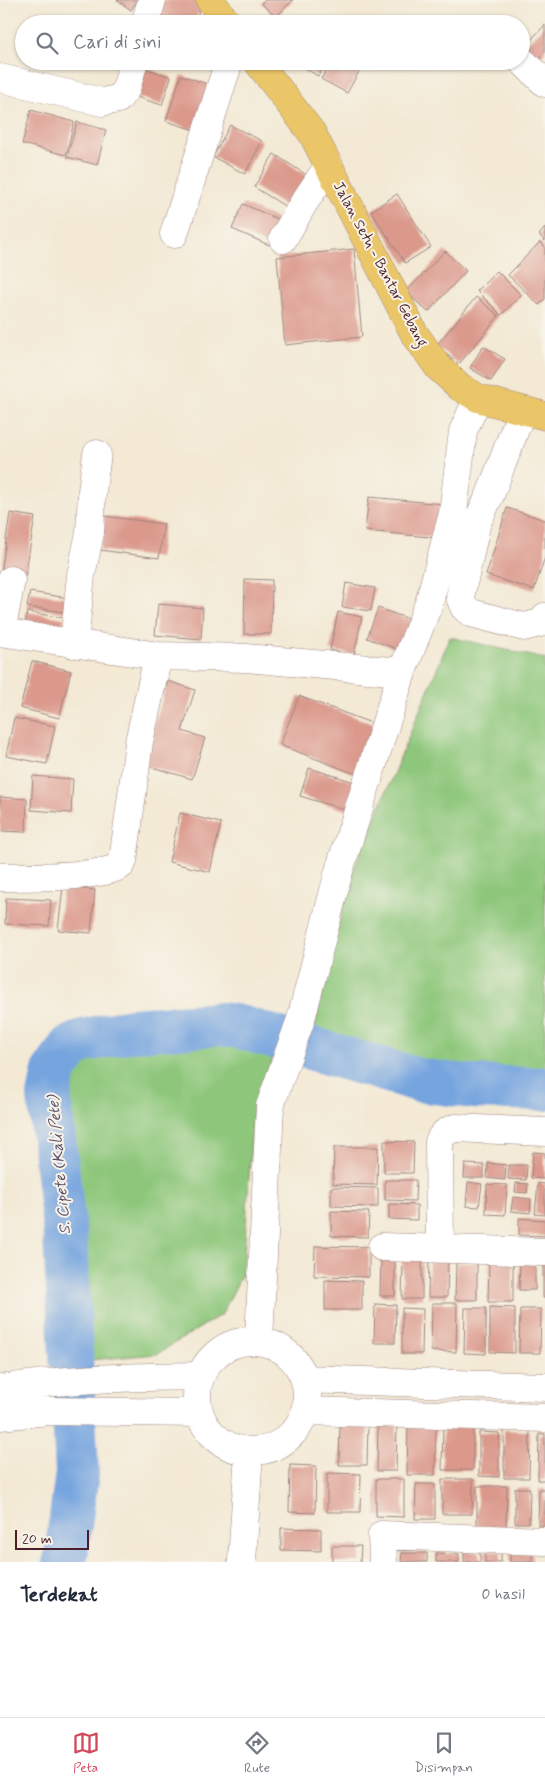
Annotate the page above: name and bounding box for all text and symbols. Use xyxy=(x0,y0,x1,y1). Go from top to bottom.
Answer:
search box xyxy=(15,15,530,70)
icon: search xyxy=(33,29,61,57)
text: Cari di sini xyxy=(73,30,161,55)
street label: Jalan Setu - Bantar Gebang xyxy=(327,178,432,351)
water label: S. Cipete (Kali Pete) xyxy=(43,1092,76,1235)
scale bar xyxy=(15,1527,89,1550)
text: 20 m xyxy=(22,1530,52,1548)
text: Terdekat xyxy=(20,1581,98,1609)
text: 0 hasil xyxy=(481,1584,525,1605)
tab: Peta xyxy=(72,1729,100,1777)
tab: Rute xyxy=(243,1729,271,1777)
tab: Disimpan xyxy=(414,1729,473,1777)

